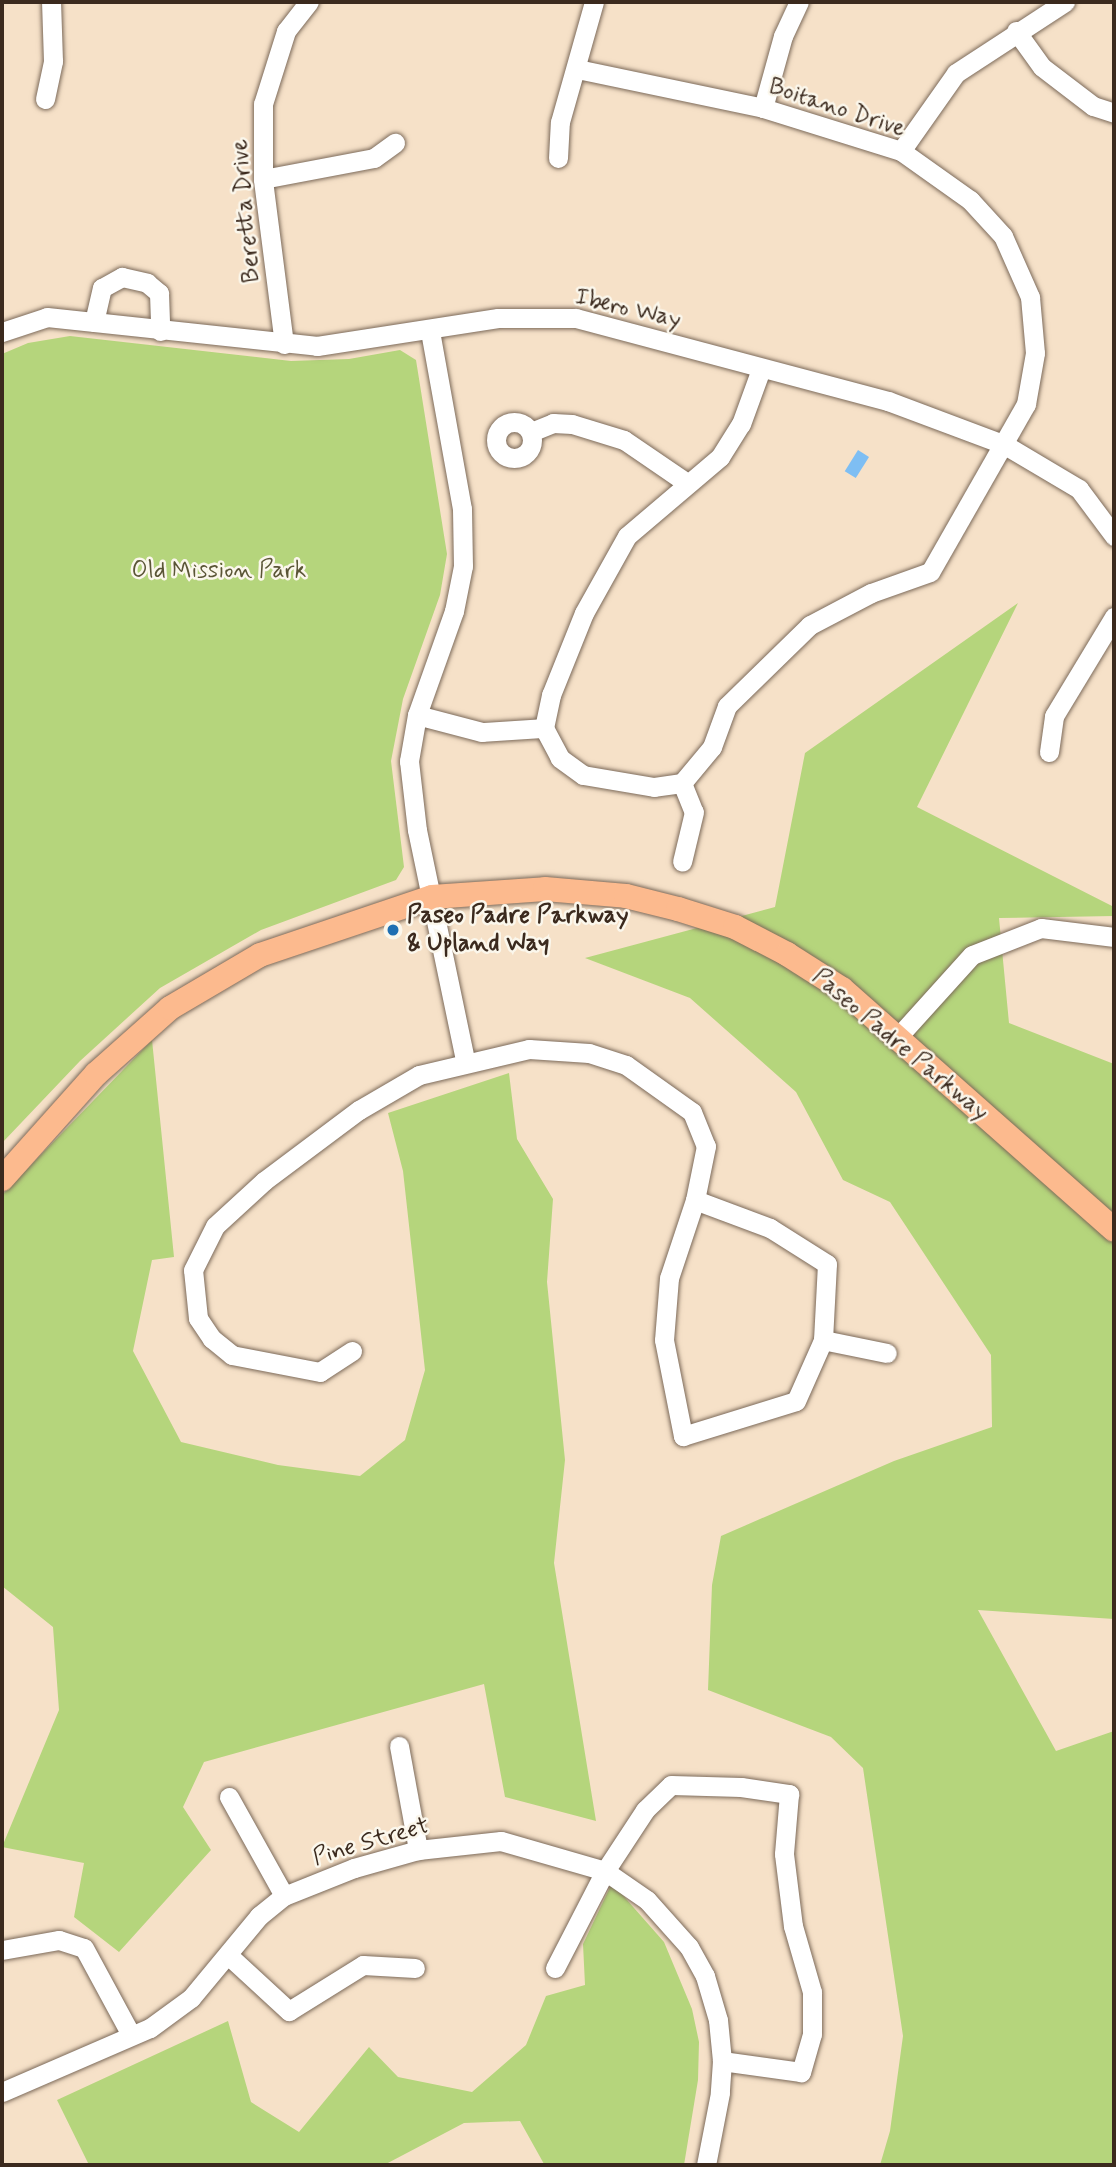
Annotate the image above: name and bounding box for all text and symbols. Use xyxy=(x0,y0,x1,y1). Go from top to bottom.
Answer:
street label: Boitano Drive xyxy=(765,72,909,144)
street label: Beretta Drive xyxy=(225,138,267,284)
street label: Ibero Way xyxy=(572,283,684,335)
park label: Old Mission Park xyxy=(135,557,303,585)
place label: Paseo Padre Parkway & Upland Way xyxy=(407,902,625,958)
marker: Paseo Padre Parkway & Upland Way xyxy=(385,922,401,938)
street label: Paseo Padre Parkway xyxy=(807,964,993,1126)
street label: Pine Street xyxy=(310,1812,432,1872)

